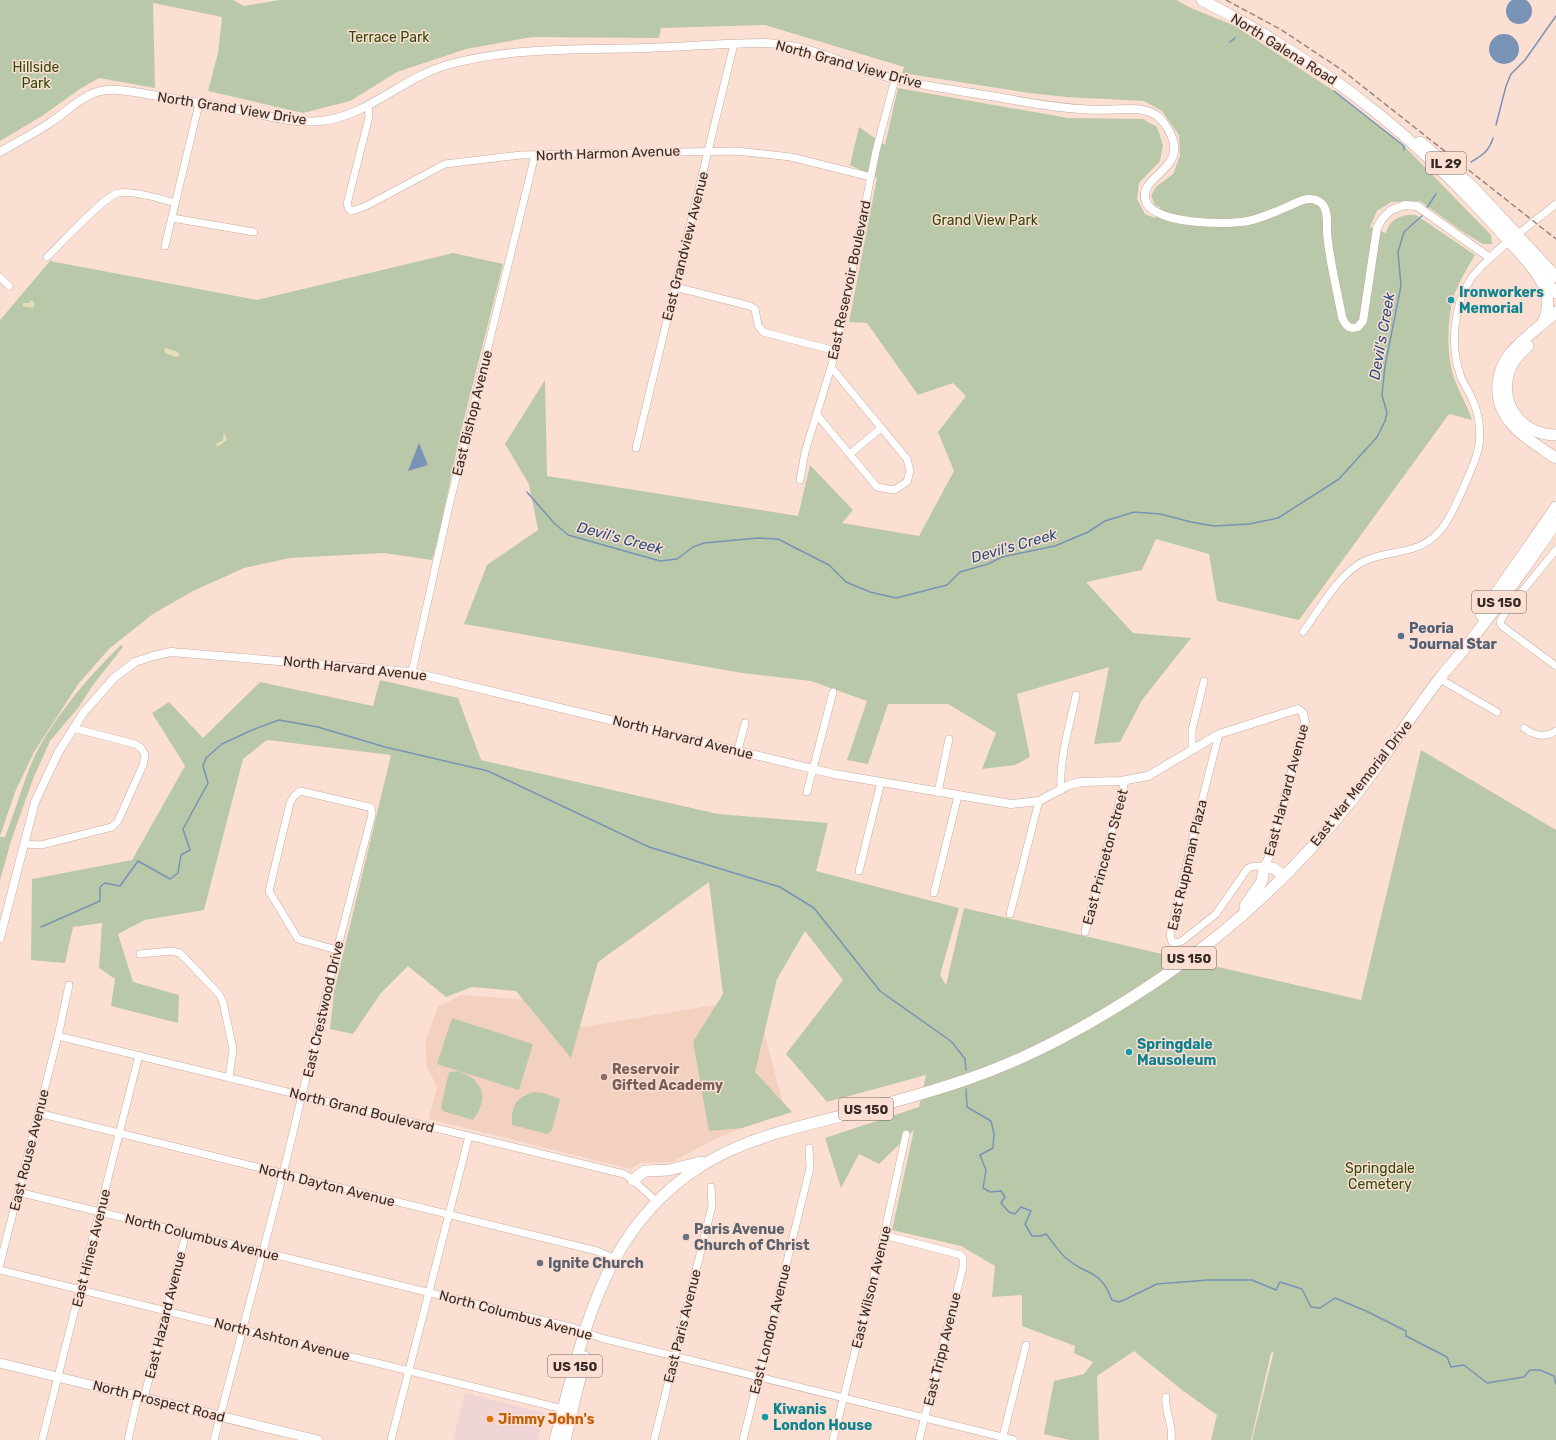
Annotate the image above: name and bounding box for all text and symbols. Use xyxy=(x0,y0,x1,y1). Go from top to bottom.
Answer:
street label: North Galena Road xyxy=(1228,10,1340,89)
park label: Terrace Park xyxy=(349,29,430,46)
street label: North Grand View Drive xyxy=(774,37,924,92)
park label: Hillside Park xyxy=(13,59,60,92)
street label: North Grand View Drive xyxy=(156,88,308,129)
street label: North Harmon Avenue xyxy=(535,142,681,165)
road number: IL 29 xyxy=(1426,152,1466,174)
street label: East Grandview Avenue xyxy=(659,170,712,323)
street label: East Reservoir Boulevard xyxy=(824,199,875,361)
park label: Grand View Park xyxy=(932,212,1039,229)
place label: Ironworkers Memorial xyxy=(1459,284,1544,317)
water label: Devil's Creek xyxy=(1365,291,1399,381)
marker: Ironworkers Memorial xyxy=(1446,295,1456,305)
street label: East Bishop Avenue xyxy=(449,348,496,478)
water label: Devil's Creek xyxy=(575,518,665,558)
water label: Devil's Creek xyxy=(969,525,1059,567)
road number: US 150 xyxy=(1472,591,1526,613)
place label: Peoria Journal Star xyxy=(1409,620,1498,653)
marker: Peoria Journal Star xyxy=(1396,631,1406,641)
street label: North Harvard Avenue xyxy=(282,652,428,685)
street label: North Harvard Avenue xyxy=(611,712,755,763)
street label: East War Memorial Drive xyxy=(1307,717,1416,850)
street label: East Harvard Avenue xyxy=(1261,722,1312,858)
street label: East Princeton Street xyxy=(1079,787,1132,927)
street label: East Ruppman Plaza xyxy=(1164,798,1211,932)
street label: East Crestwood Drive xyxy=(299,939,348,1079)
road number: US 150 xyxy=(1162,947,1216,969)
place label: Springdale Mausoleum xyxy=(1137,1036,1216,1069)
marker: Springdale Mausoleum xyxy=(1124,1047,1134,1057)
place label: Reservoir Gifted Academy xyxy=(612,1061,724,1094)
marker: Reservoir Gifted Academy xyxy=(599,1072,609,1082)
street label: North Grand Boulevard xyxy=(288,1084,436,1137)
street label: East Rouse Avenue xyxy=(6,1087,53,1213)
road number: US 150 xyxy=(839,1098,893,1120)
street label: North Dayton Avenue xyxy=(257,1160,397,1211)
park label: Springdale Cemetery xyxy=(1345,1160,1415,1193)
street label: East Hines Avenue xyxy=(69,1187,114,1309)
street label: North Columbus Avenue xyxy=(123,1210,281,1265)
place label: Paris Avenue Church of Christ xyxy=(694,1221,810,1254)
street label: East Wilson Avenue xyxy=(848,1224,895,1350)
marker: Paris Avenue Church of Christ xyxy=(681,1232,691,1242)
street label: East Hazard Avenue xyxy=(141,1250,190,1380)
place label: Ignite Church xyxy=(548,1255,644,1272)
marker: Ignite Church xyxy=(535,1258,545,1268)
street label: East London Avenue xyxy=(746,1262,795,1396)
street label: East Paris Avenue xyxy=(660,1267,705,1385)
street label: North Columbus Avenue xyxy=(437,1287,595,1344)
street label: East Tripp Avenue xyxy=(920,1290,965,1408)
street label: North Ashton Avenue xyxy=(212,1314,352,1365)
road number: US 150 xyxy=(548,1355,602,1377)
street label: North Prospect Road xyxy=(91,1377,227,1426)
place label: Kiwanis London House xyxy=(773,1401,872,1434)
place label: Jimmy John's xyxy=(498,1411,595,1428)
marker: Kiwanis London House xyxy=(760,1412,770,1422)
marker: Jimmy John's xyxy=(485,1414,495,1424)

